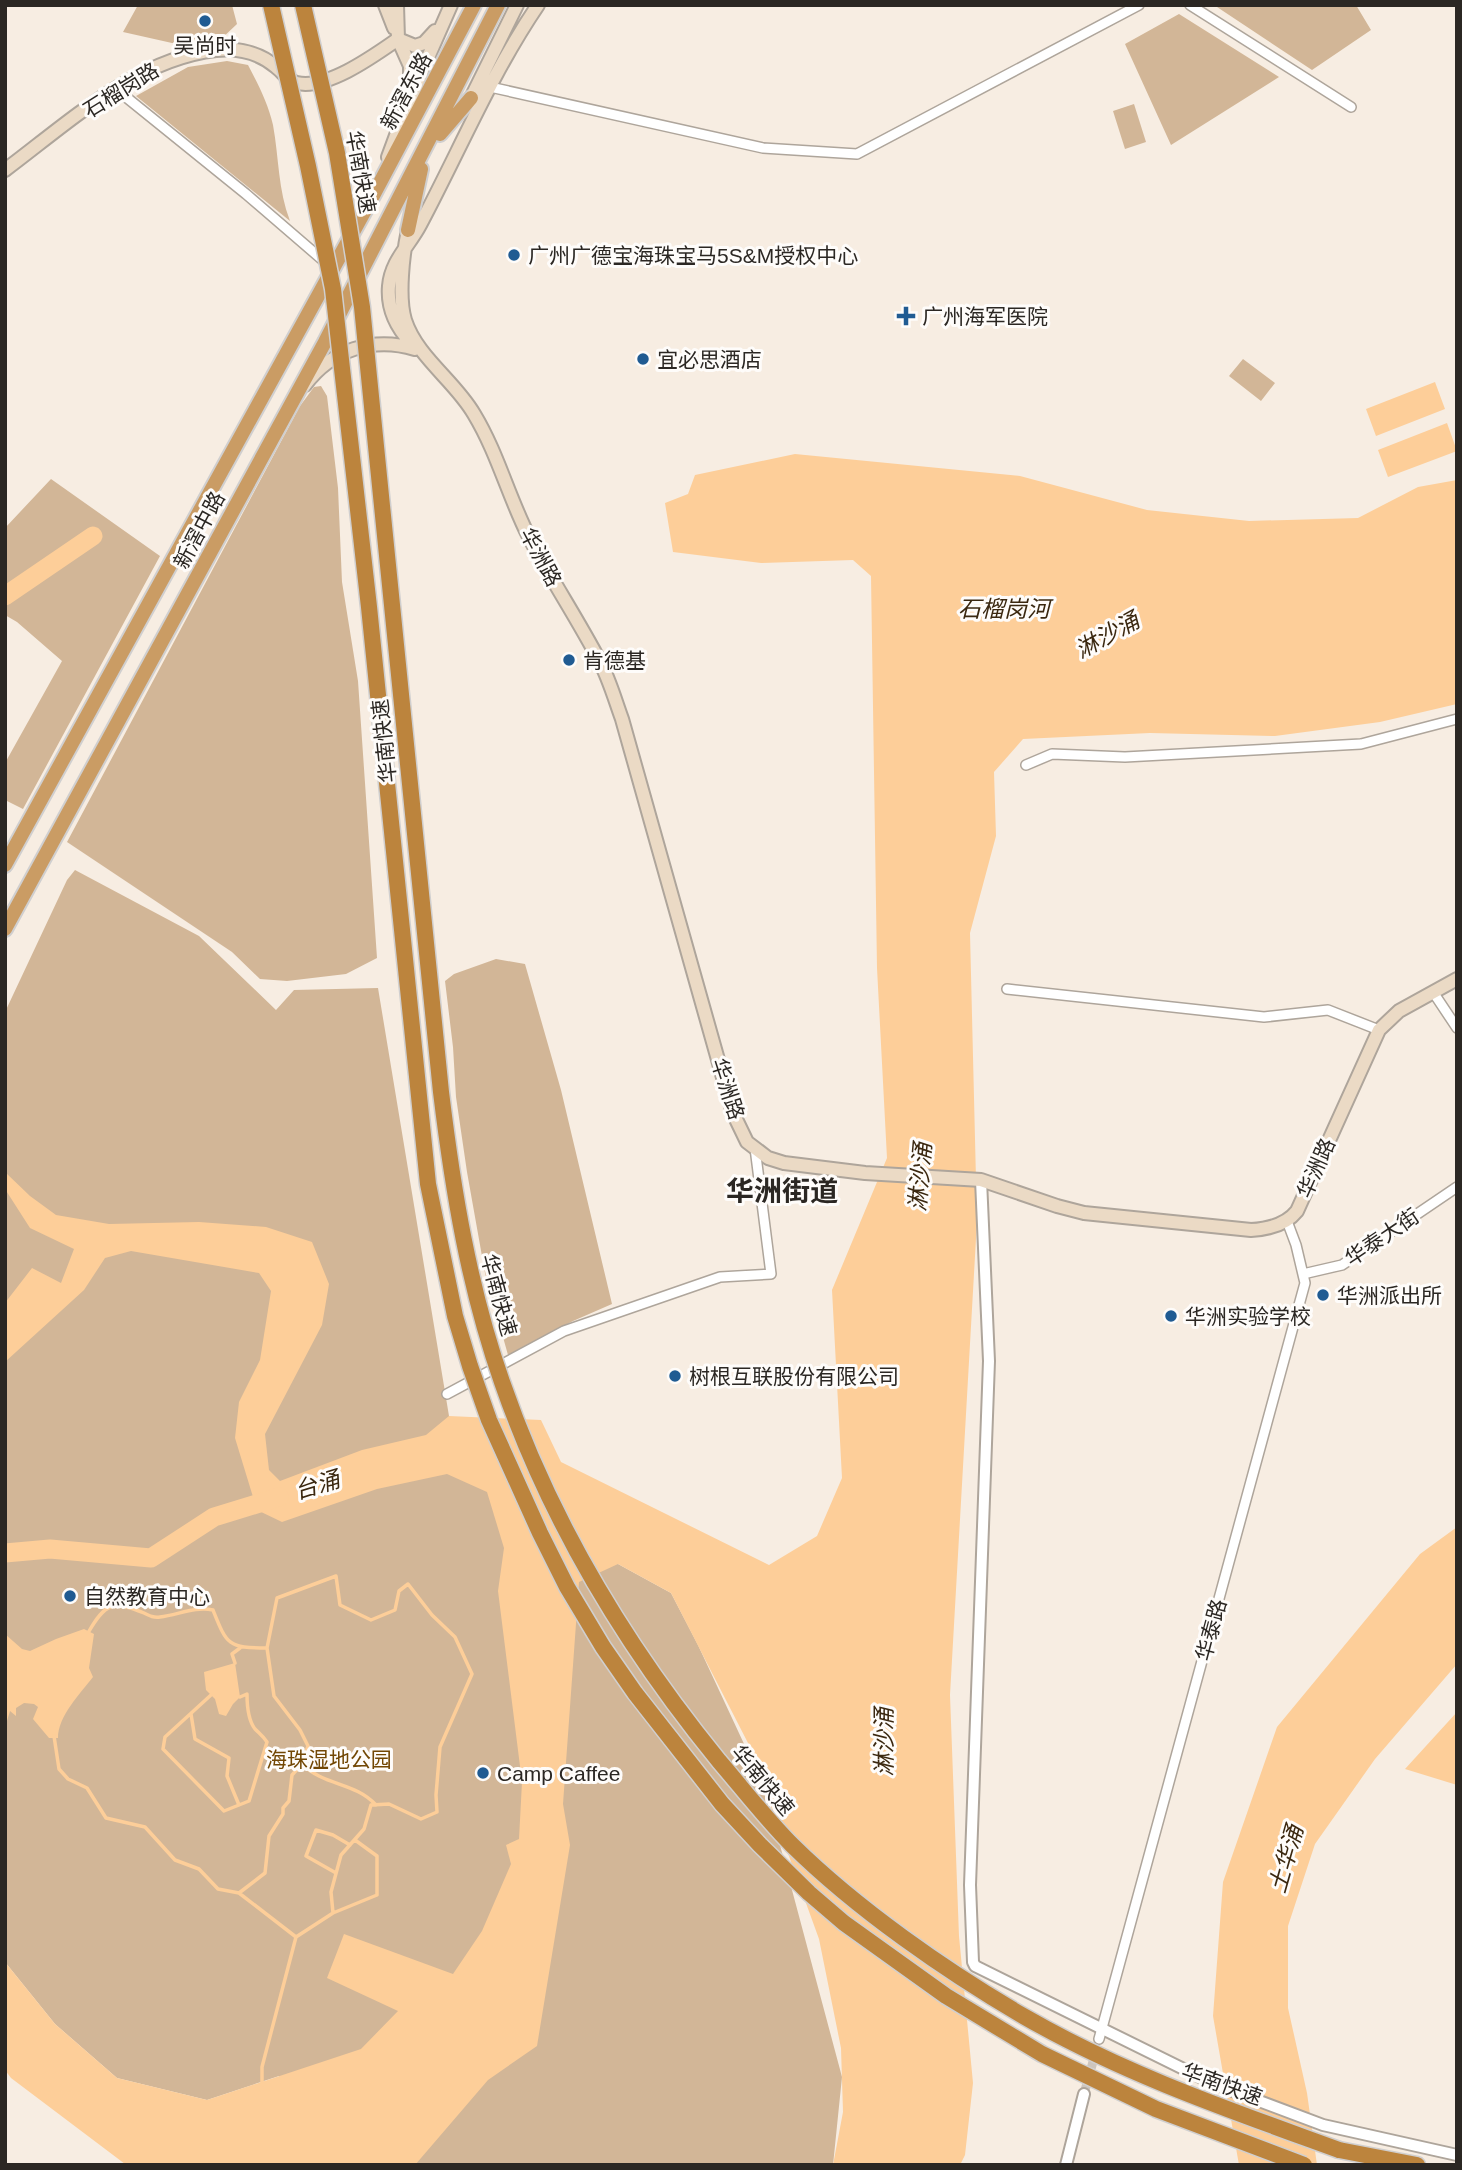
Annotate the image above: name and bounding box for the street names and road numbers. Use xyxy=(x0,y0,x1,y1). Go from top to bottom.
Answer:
street label: 新滘东路 xyxy=(376,49,436,133)
street label: 石榴岗路 xyxy=(79,58,163,122)
street label: 华南快速 xyxy=(342,129,380,215)
street label: 新滘中路 xyxy=(169,488,229,572)
street label: 华洲路 xyxy=(516,524,566,590)
street label: 华南快速 xyxy=(368,698,400,784)
street label: 华洲路 xyxy=(707,1055,749,1123)
street label: 华洲路 xyxy=(1293,1135,1339,1201)
street label: 华泰大街 xyxy=(1341,1204,1423,1270)
street label: 华南快速 xyxy=(477,1251,521,1339)
street label: 华泰路 xyxy=(1192,1597,1230,1663)
street label: 华南快速 xyxy=(727,1740,799,1820)
street label: 华南快速 xyxy=(1179,2059,1265,2109)

